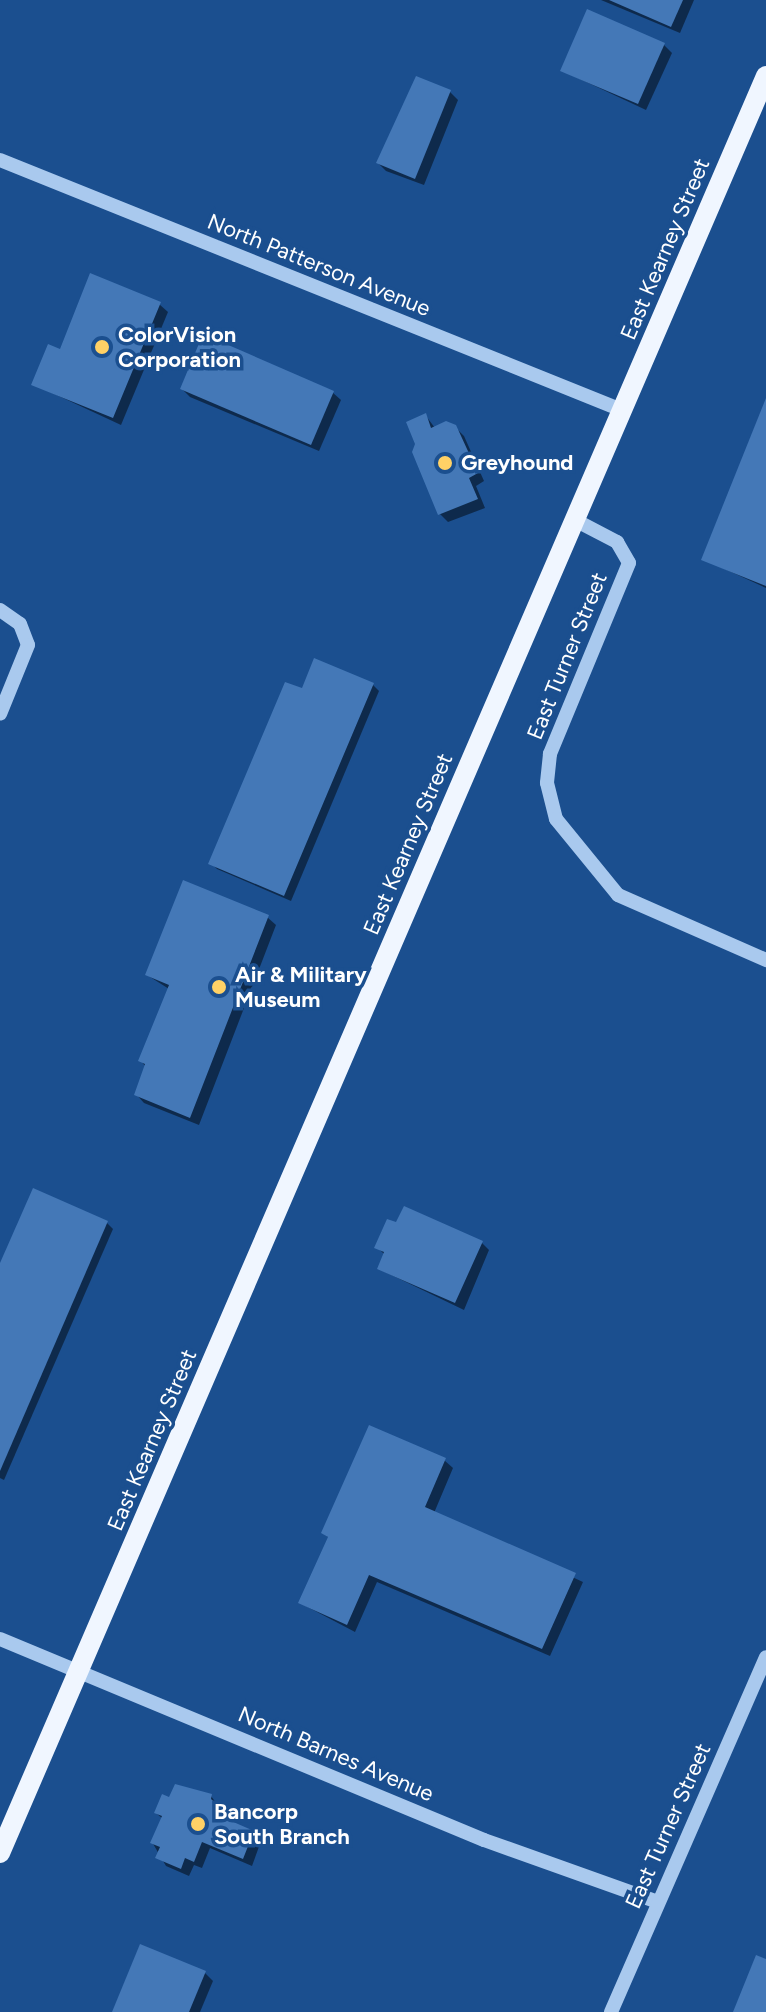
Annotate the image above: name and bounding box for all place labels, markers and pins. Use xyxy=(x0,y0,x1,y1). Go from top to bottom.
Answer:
place label: ColorVision Corporation xyxy=(118,321,241,372)
marker: ColorVision Corporation xyxy=(93,338,111,356)
place label: Greyhound xyxy=(461,450,573,476)
marker: Greyhound xyxy=(436,454,454,472)
place label: Air & Military Museum xyxy=(235,961,367,1012)
marker: Air & Military Museum xyxy=(210,978,228,996)
place label: Bancorp South Branch xyxy=(214,1798,350,1850)
marker: Bancorp South Branch xyxy=(189,1815,207,1833)

